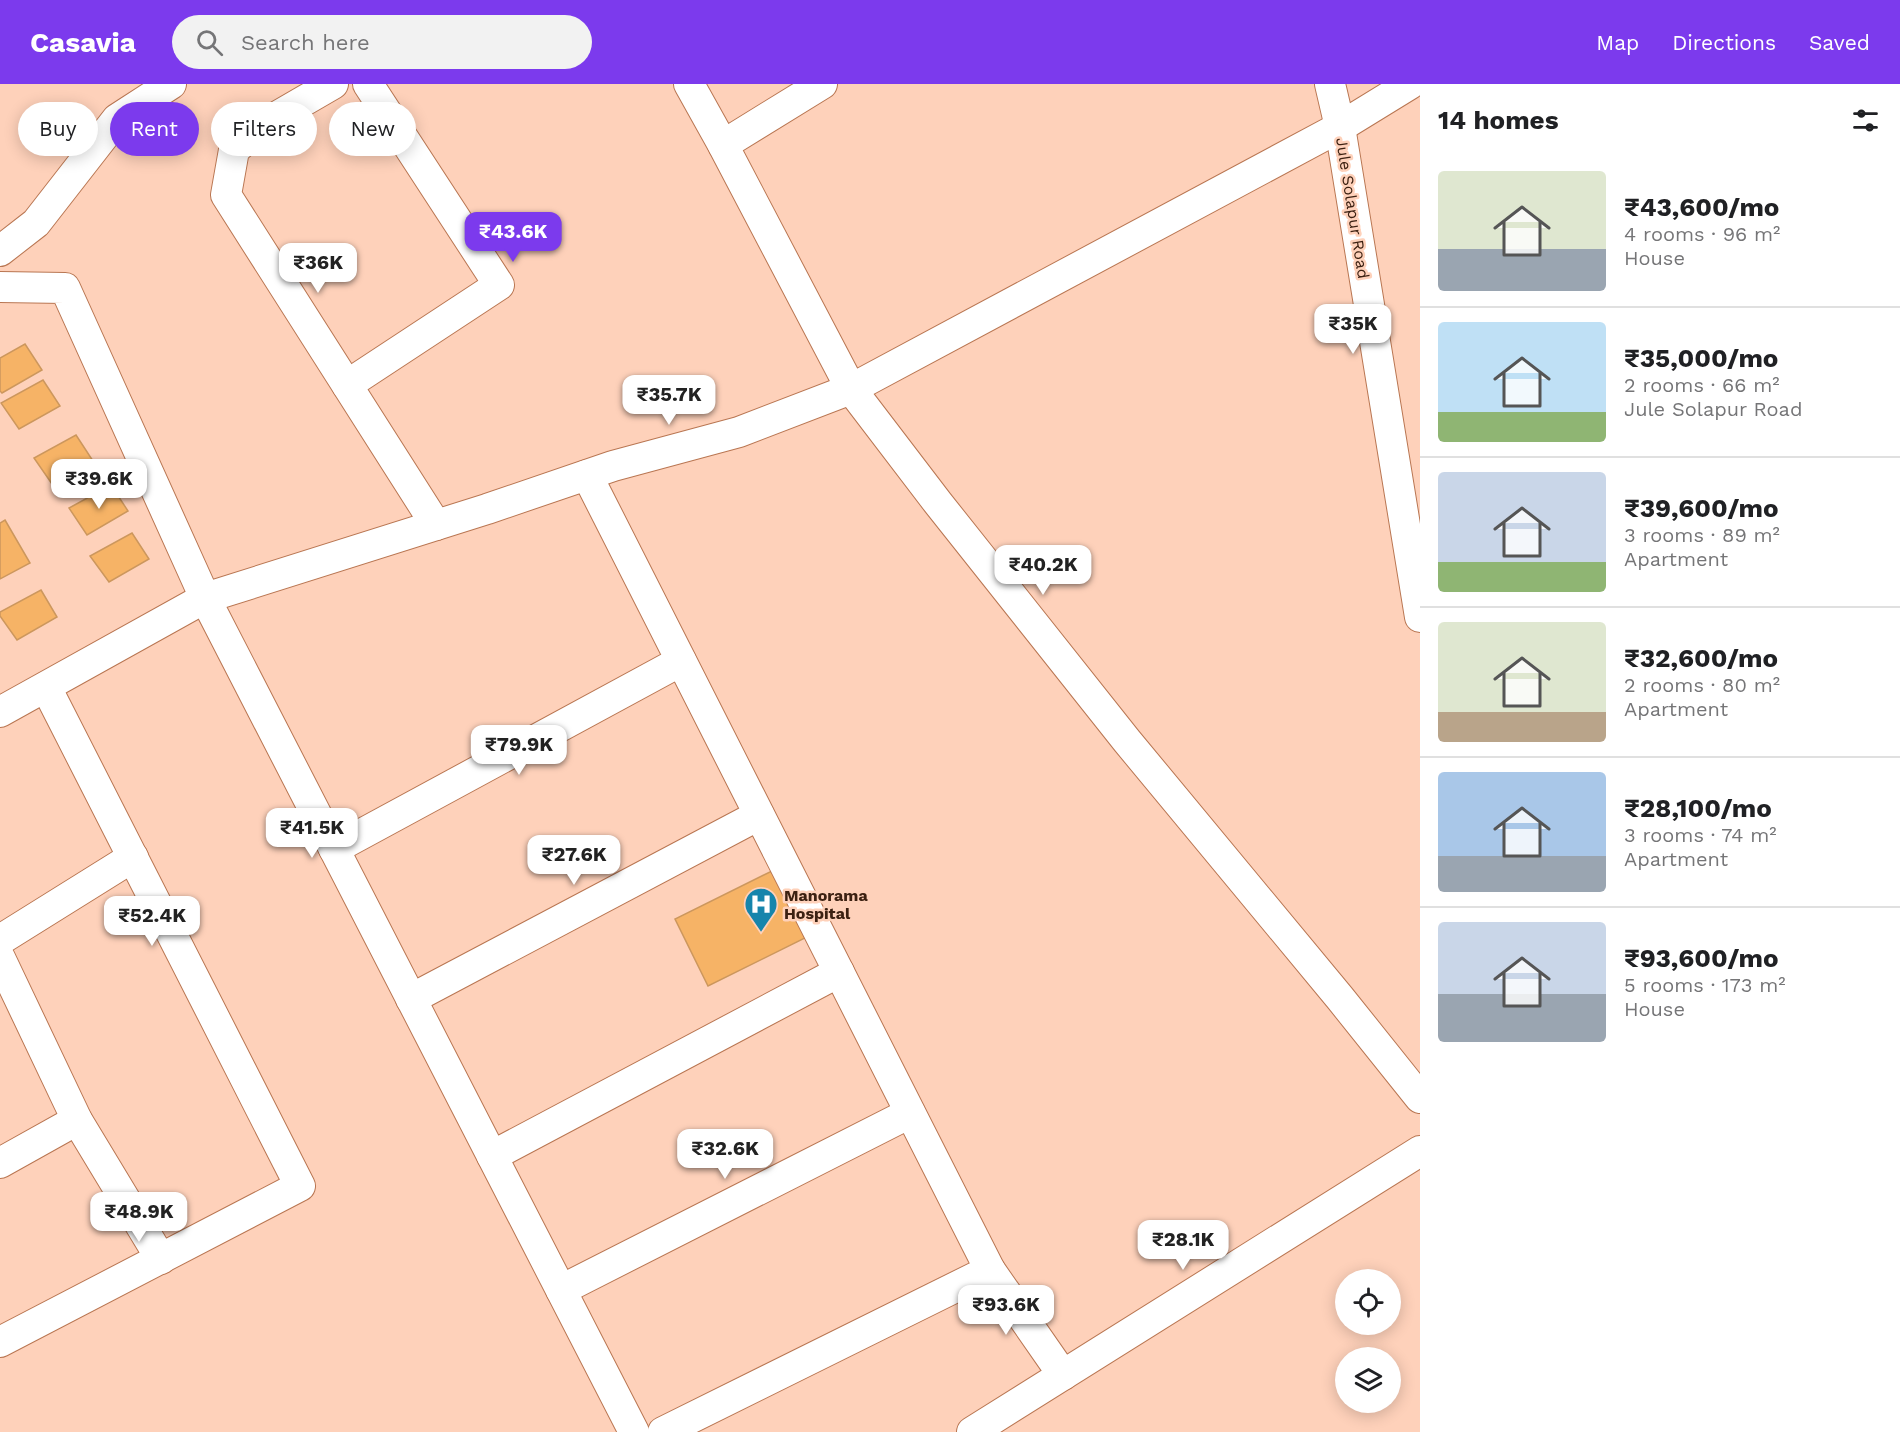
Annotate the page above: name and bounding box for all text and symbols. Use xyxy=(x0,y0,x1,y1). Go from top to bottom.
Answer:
search box xyxy=(172,15,592,69)
text: Casavia xyxy=(30,26,136,59)
icon: search xyxy=(193,26,226,59)
text: Search here xyxy=(241,30,370,55)
text: Map xyxy=(1596,30,1639,55)
text: Directions xyxy=(1672,30,1776,55)
text: Saved xyxy=(1809,30,1870,55)
chip: Buy xyxy=(18,102,98,156)
chip: Rent xyxy=(110,102,199,156)
chip: Filters xyxy=(211,102,317,156)
chip: New xyxy=(329,102,416,156)
icon: filters xyxy=(1849,104,1882,137)
text: 14 homes xyxy=(1438,105,1559,135)
street label: Jule Solapur Road xyxy=(1332,136,1373,280)
text: ₹43,600/mo xyxy=(1624,192,1779,222)
icon: home xyxy=(1486,195,1558,267)
pin: ₹43.6K xyxy=(464,212,562,263)
text: ₹43.6K xyxy=(479,219,547,243)
text: 4 rooms · 96 m² xyxy=(1624,222,1780,246)
pin: ₹36K xyxy=(282,243,354,294)
text: House xyxy=(1624,246,1685,270)
text: ₹36K xyxy=(293,250,343,274)
pin: ₹35K xyxy=(1317,304,1389,355)
text: ₹35K xyxy=(1328,311,1378,335)
text: ₹35,000/mo xyxy=(1624,343,1778,373)
icon: home xyxy=(1486,346,1558,418)
text: 2 rooms · 66 m² xyxy=(1624,373,1780,397)
pin: ₹35.7K xyxy=(620,375,718,426)
text: ₹35.7K xyxy=(636,382,702,406)
text: Jule Solapur Road xyxy=(1624,397,1802,421)
pin: ₹39.6K xyxy=(50,459,148,510)
text: ₹39.6K xyxy=(65,466,133,490)
text: ₹39,600/mo xyxy=(1624,493,1779,523)
icon: home xyxy=(1486,496,1558,568)
text: 3 rooms · 89 m² xyxy=(1624,523,1780,547)
pin: ₹40.2K xyxy=(994,545,1092,596)
text: Apartment xyxy=(1624,547,1728,571)
text: ₹40.2K xyxy=(1008,552,1078,576)
text: ₹32,600/mo xyxy=(1624,643,1778,673)
icon: home xyxy=(1486,646,1558,718)
text: 2 rooms · 80 m² xyxy=(1624,673,1780,697)
text: Apartment xyxy=(1624,697,1728,721)
pin: ₹79.9K xyxy=(470,725,568,776)
text: ₹79.9K xyxy=(485,732,553,756)
text: ₹28,100/mo xyxy=(1624,793,1772,823)
icon: home xyxy=(1486,796,1558,868)
pin: ₹41.5K xyxy=(263,808,361,859)
text: ₹41.5K xyxy=(280,815,344,839)
text: 3 rooms · 74 m² xyxy=(1624,823,1777,847)
pin: ₹27.6K xyxy=(525,835,623,886)
text: ₹27.6K xyxy=(541,842,607,866)
text: Apartment xyxy=(1624,847,1728,871)
hospital icon: Manorama Hospital xyxy=(743,886,779,933)
place label: Manorama Hospital xyxy=(784,886,868,923)
pin: ₹52.4K xyxy=(103,896,201,947)
text: ₹52.4K xyxy=(118,903,186,927)
text: ₹93,600/mo xyxy=(1624,943,1778,973)
icon: home xyxy=(1486,946,1558,1018)
text: 5 rooms · 173 m² xyxy=(1624,973,1786,997)
text: House xyxy=(1624,997,1685,1021)
pin: ₹32.6K xyxy=(676,1129,774,1180)
text: ₹32.6K xyxy=(691,1136,759,1160)
pin: ₹48.9K xyxy=(90,1192,188,1243)
text: ₹48.9K xyxy=(104,1199,174,1223)
pin: ₹28.1K xyxy=(1134,1220,1232,1271)
text: ₹28.1K xyxy=(1152,1227,1214,1251)
map controls xyxy=(1335,1269,1401,1413)
button: locate xyxy=(1335,1269,1401,1335)
pin: ₹93.6K xyxy=(957,1285,1055,1336)
text: ₹93.6K xyxy=(972,1292,1040,1316)
button: layers xyxy=(1335,1347,1401,1413)

